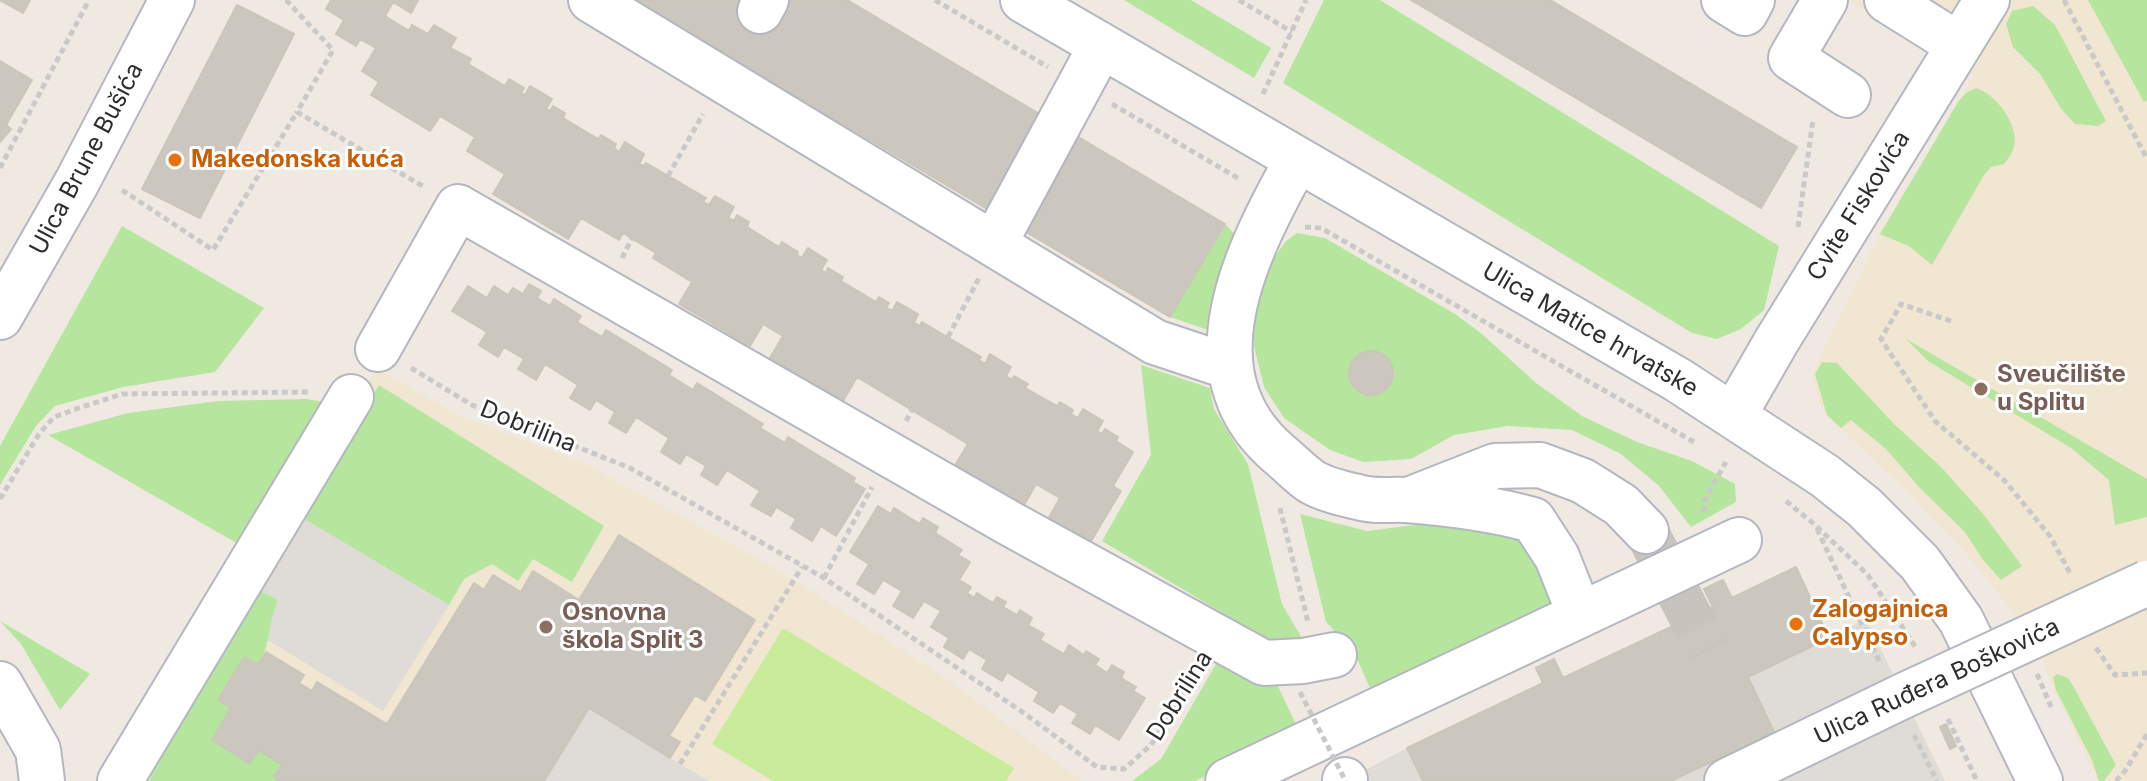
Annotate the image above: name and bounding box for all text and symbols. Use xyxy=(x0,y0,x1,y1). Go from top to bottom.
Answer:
street label: Ulica Brune Bušića xyxy=(24,58,150,260)
street label: Cvite Fiskovića xyxy=(1801,126,1917,286)
place label: Makedonska kuća xyxy=(191,146,404,174)
marker: Makedonska kuća xyxy=(166,151,184,169)
street label: Ulica Matice hrvatske xyxy=(1477,256,1703,404)
place label: Sveučilište u Splitu xyxy=(1997,361,2126,417)
marker: Sveučilište u Splitu xyxy=(1972,380,1990,398)
street label: Dobrilina xyxy=(476,395,580,459)
place label: Zalogajnica Calypso xyxy=(1812,596,1948,652)
place label: Osnovna škola Split 3 xyxy=(562,599,703,655)
street label: Ulica Ruđera Boškovića xyxy=(1810,612,2064,752)
marker: Zalogajnica Calypso xyxy=(1787,615,1805,633)
marker: Osnovna škola Split 3 xyxy=(537,618,555,636)
street label: Dobrilina xyxy=(1141,646,1219,746)

